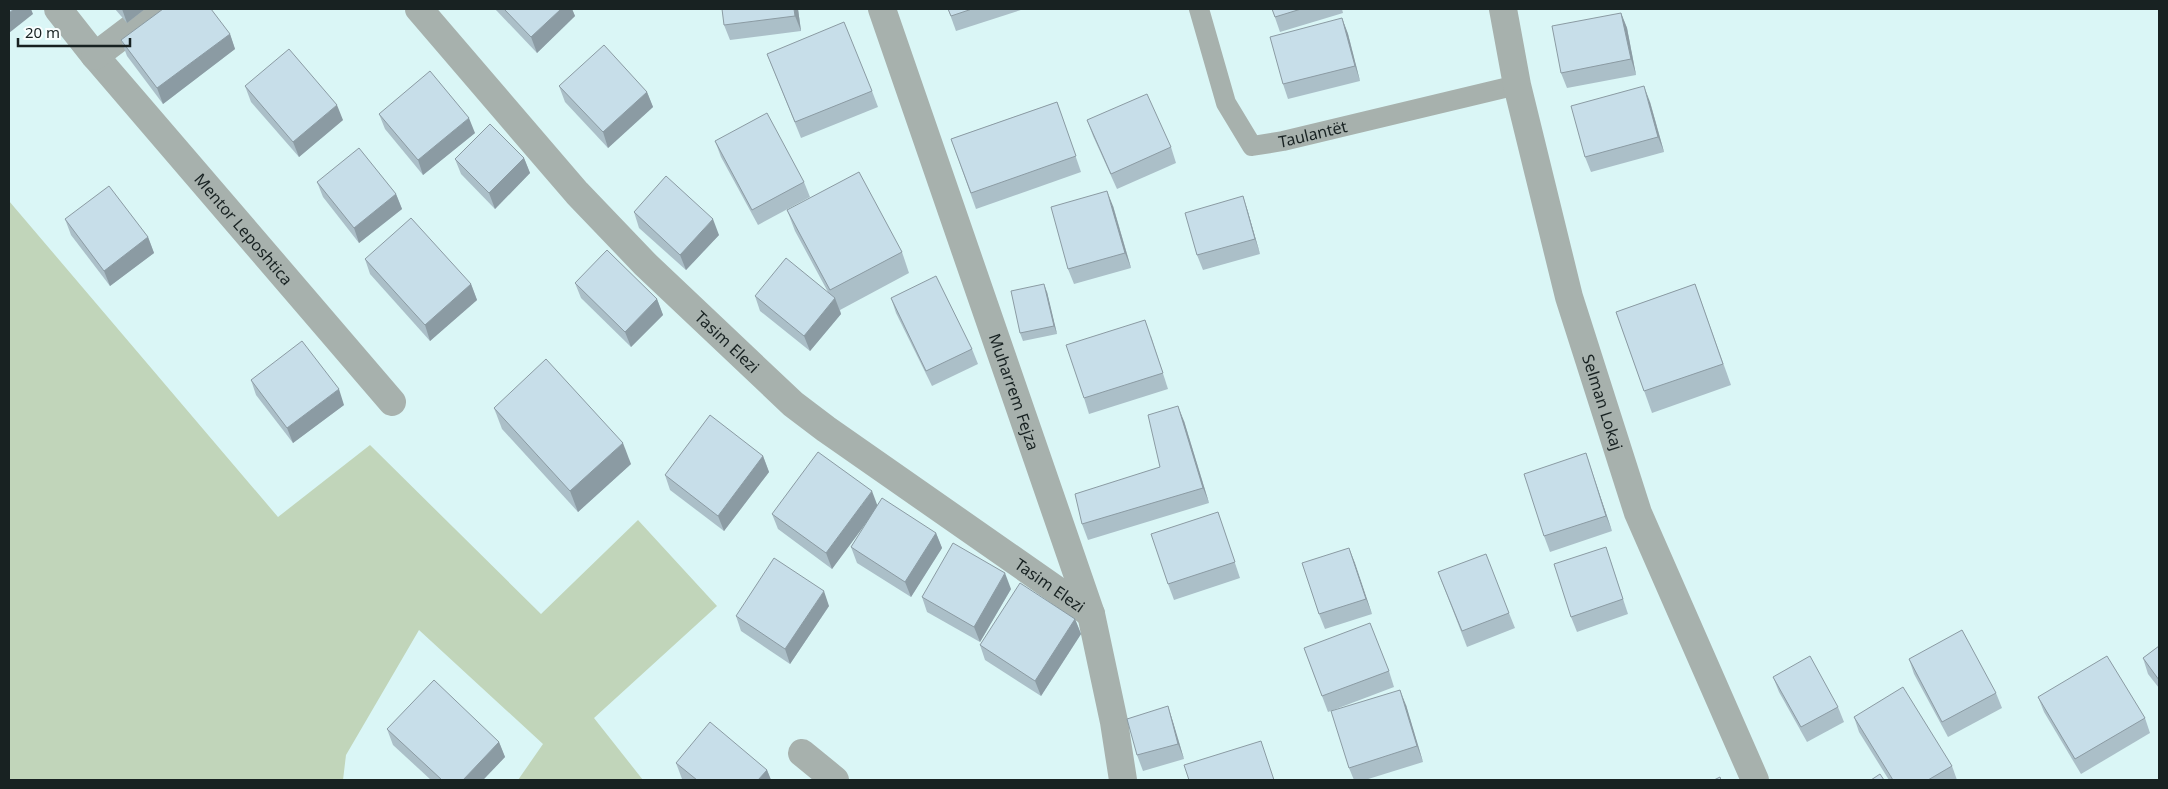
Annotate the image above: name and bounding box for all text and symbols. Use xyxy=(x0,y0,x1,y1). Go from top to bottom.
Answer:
scale bar xyxy=(18,15,130,47)
text: 20 m xyxy=(25,22,60,42)
street label: Taulantët xyxy=(1277,115,1350,153)
street label: Mentor Leposhtica xyxy=(189,169,298,290)
street label: Tasim Elezi xyxy=(690,306,764,378)
street label: Muharrem Fejza xyxy=(984,330,1045,453)
street label: Selman Lokaj xyxy=(1577,351,1628,453)
street label: Tasim Elezi xyxy=(1010,553,1089,618)

